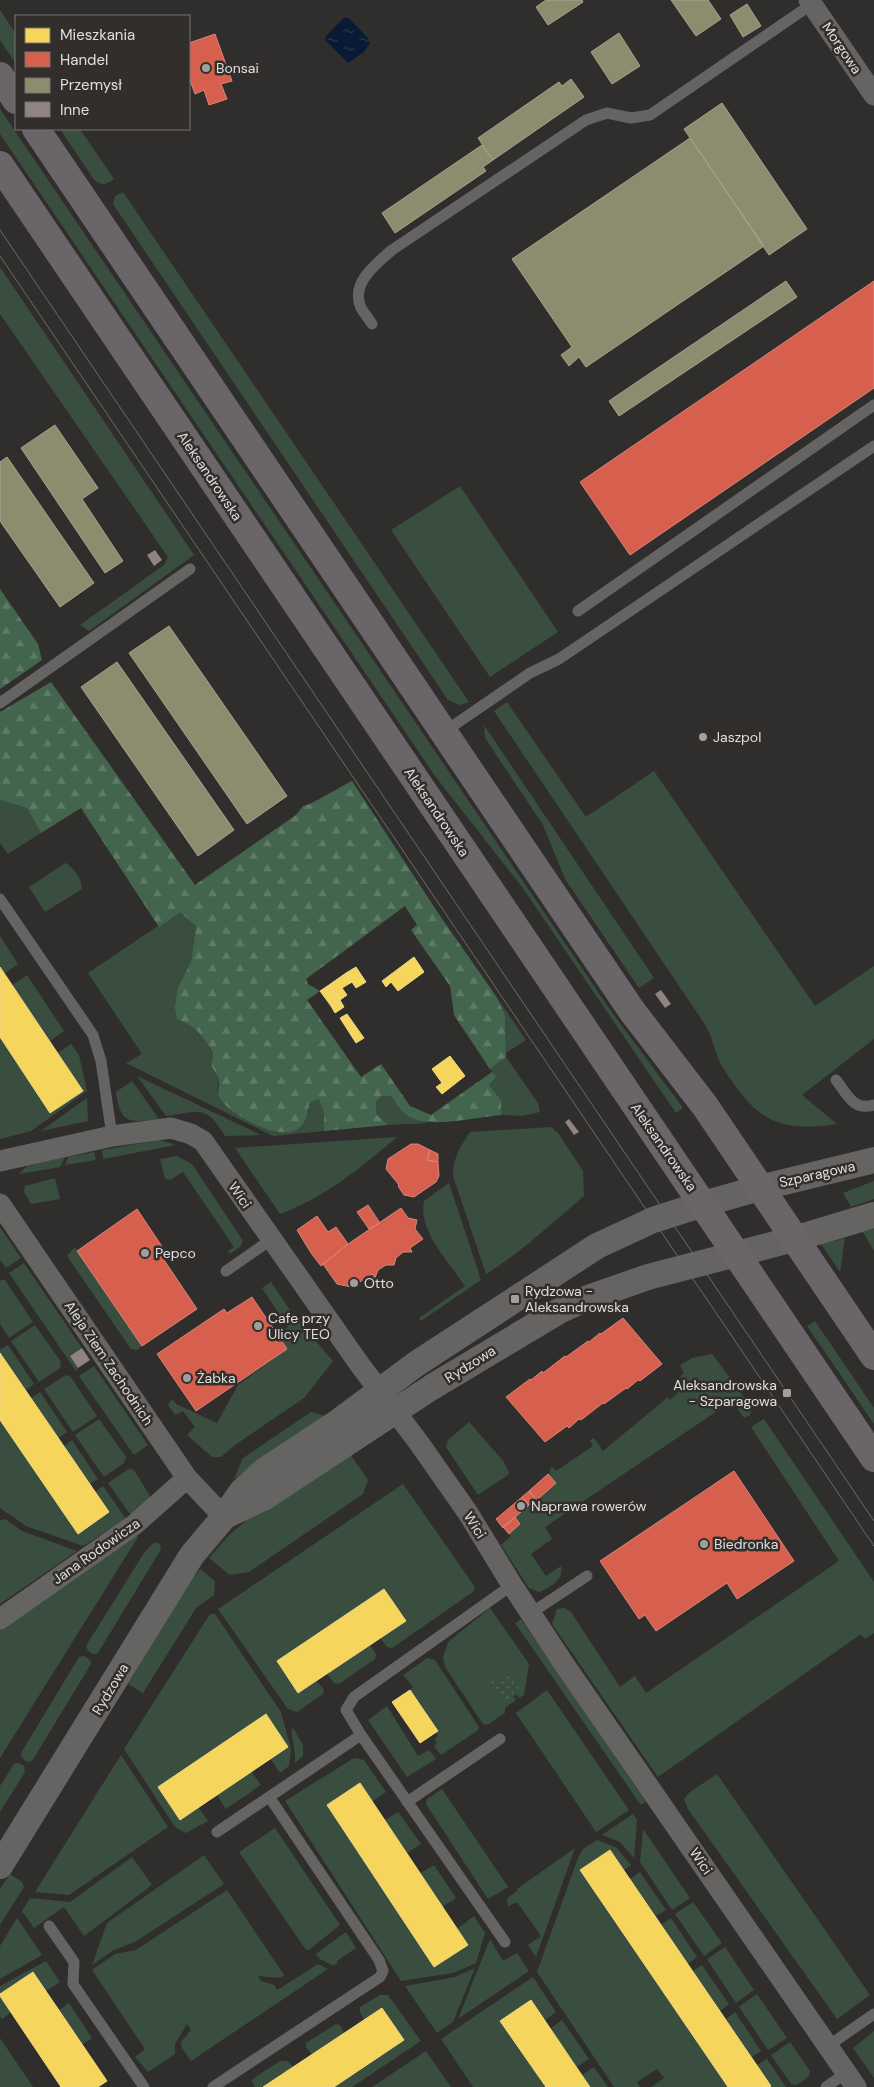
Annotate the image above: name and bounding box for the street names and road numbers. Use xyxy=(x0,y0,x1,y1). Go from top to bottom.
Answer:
street label: Morgowa xyxy=(818,19,866,77)
street label: Aleksandrowska xyxy=(174,428,246,524)
street label: Aleksandrowska xyxy=(401,764,473,860)
street label: Aleksandrowska xyxy=(627,1099,701,1195)
street label: Szparagowa xyxy=(777,1157,857,1191)
street label: Wici xyxy=(225,1178,255,1212)
street label: Aleja Ziem Zachodnich xyxy=(61,1297,157,1429)
street label: Rydzowa xyxy=(441,1341,499,1387)
street label: Wici xyxy=(460,1508,490,1542)
street label: Jana Rodowicza xyxy=(49,1514,143,1588)
street label: Rydzowa xyxy=(88,1660,132,1718)
street label: Wici xyxy=(686,1844,716,1878)

